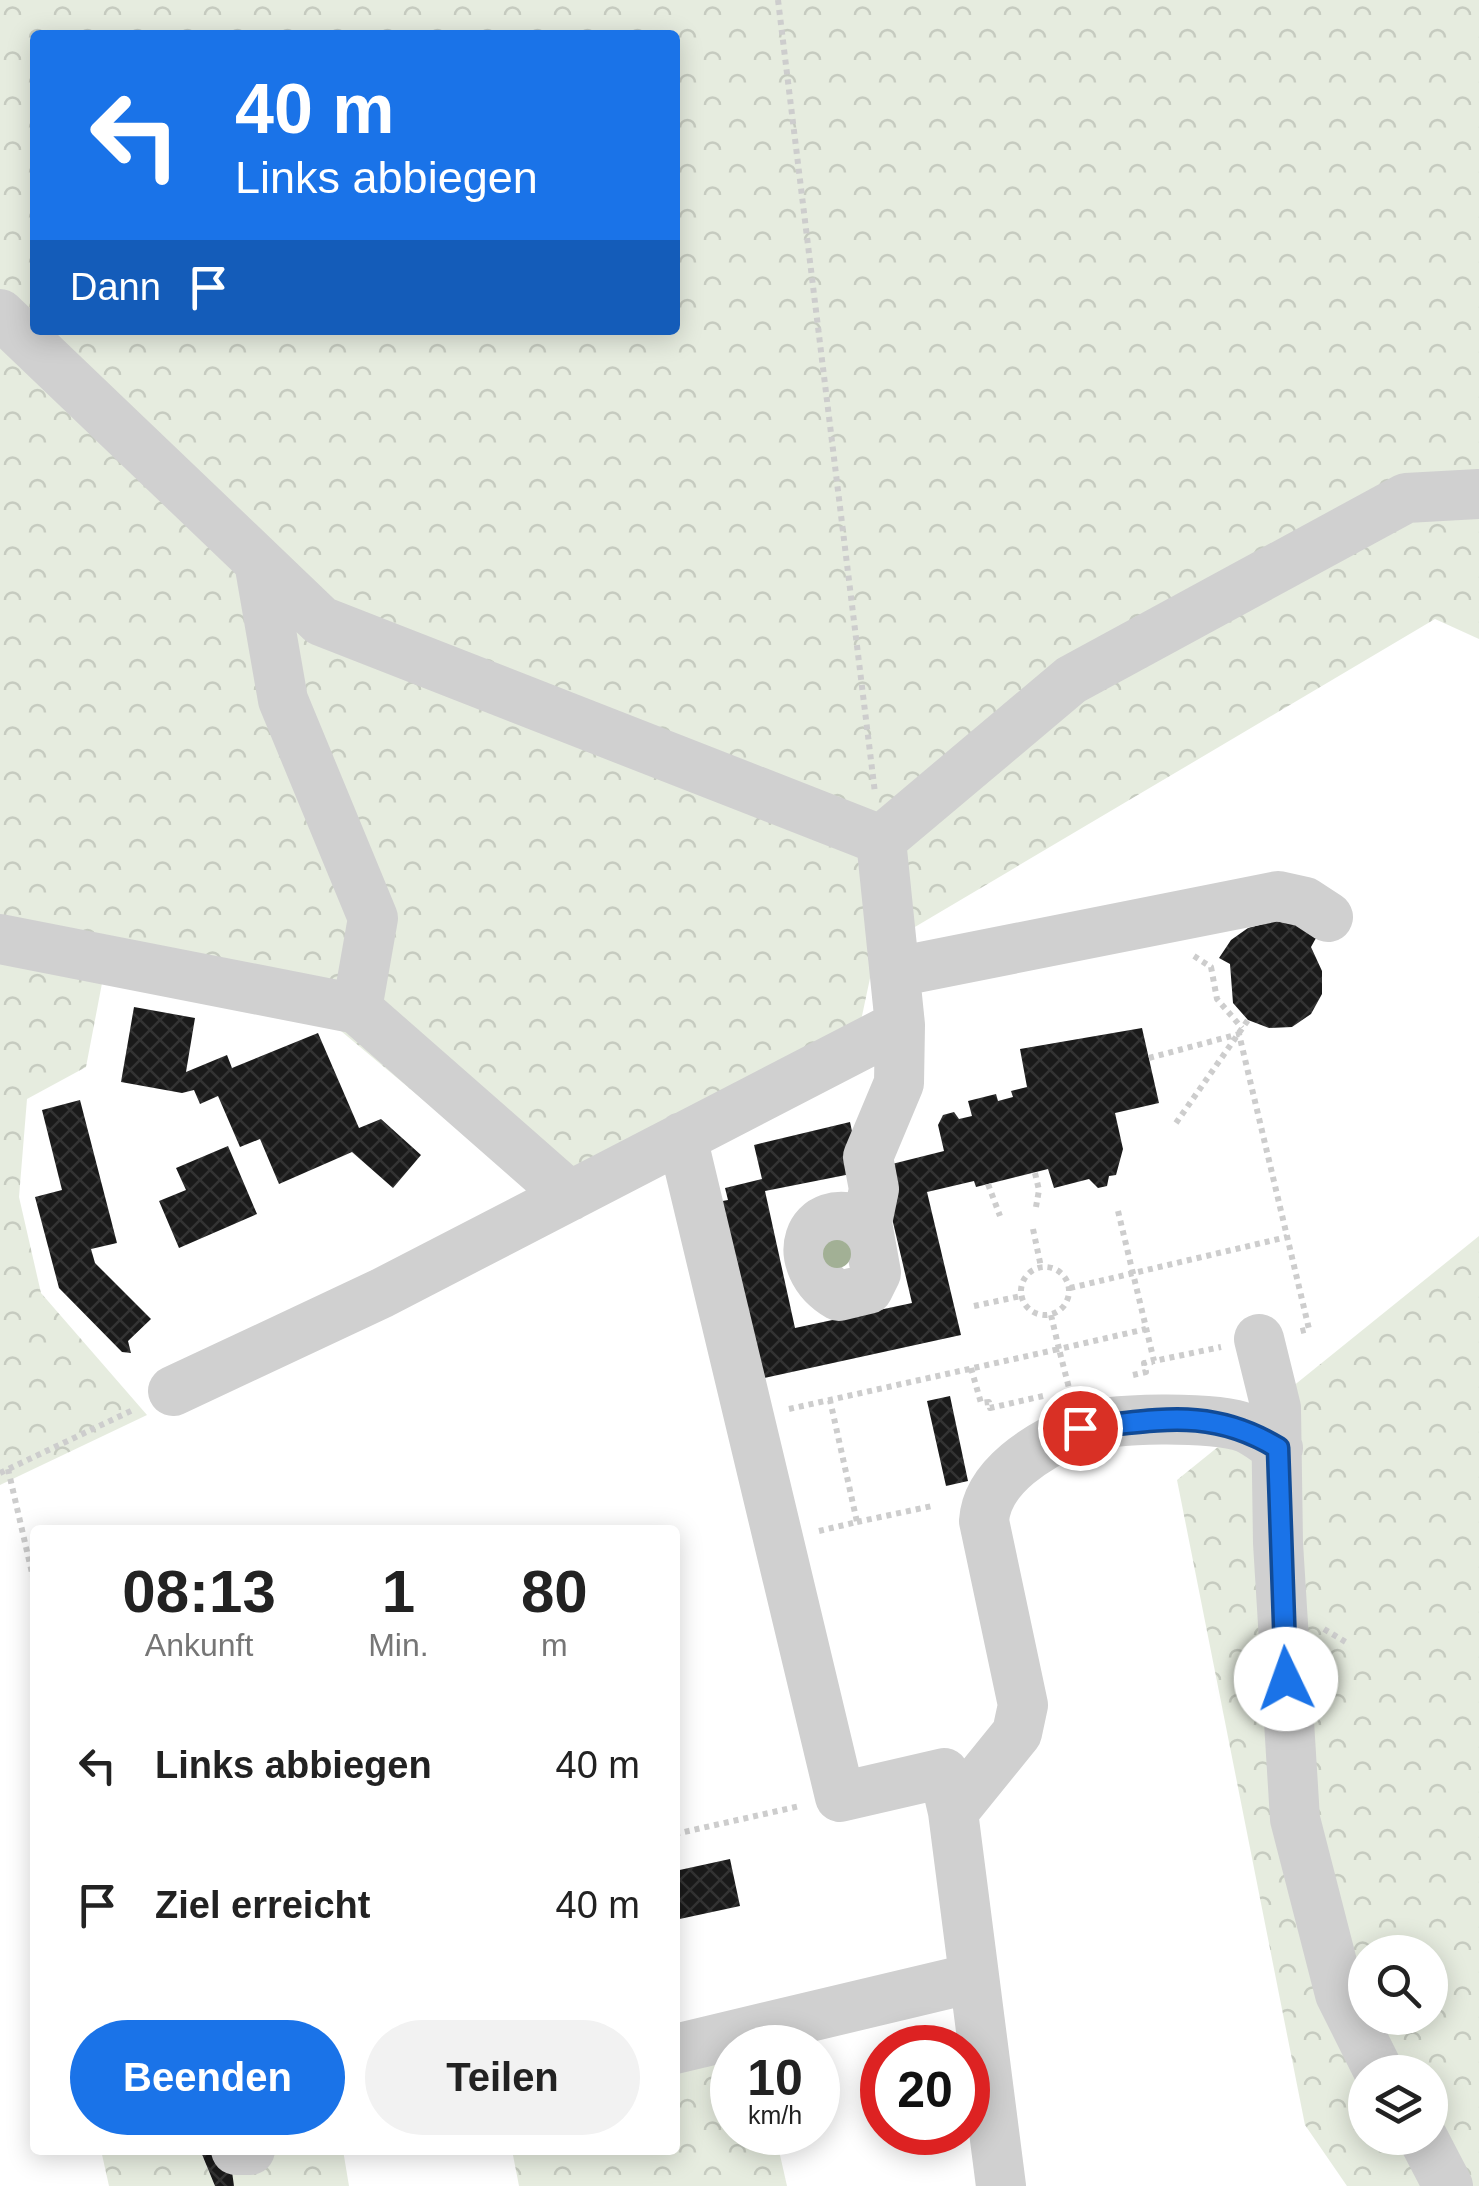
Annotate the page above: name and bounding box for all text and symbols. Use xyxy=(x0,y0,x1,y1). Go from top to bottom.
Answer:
icon: left xyxy=(70,70,200,200)
text: 40 m xyxy=(235,70,395,148)
text: Links abbiegen xyxy=(235,152,538,203)
icon: arrive xyxy=(181,260,236,315)
text: Dann xyxy=(70,266,161,308)
pin xyxy=(1038,1386,1123,1471)
icon: arrive xyxy=(1053,1401,1108,1456)
text: 08:13 xyxy=(122,1558,276,1625)
text: 1 xyxy=(382,1558,415,1625)
text: 80 xyxy=(521,1558,588,1625)
text: Ankunft xyxy=(145,1627,253,1663)
text: Min. xyxy=(368,1627,429,1663)
text: m xyxy=(541,1627,568,1663)
position arrow xyxy=(1234,1627,1338,1731)
icon: left xyxy=(70,1738,125,1793)
text: Links abbiegen xyxy=(155,1744,432,1786)
text: 40 m xyxy=(556,1744,640,1786)
icon: arrive xyxy=(70,1878,125,1933)
text: Ziel erreicht xyxy=(155,1884,370,1926)
text: 40 m xyxy=(556,1884,640,1926)
map controls xyxy=(1348,1935,1448,2155)
button: search xyxy=(1348,1935,1448,2035)
button: Beenden xyxy=(70,2020,345,2135)
button: Teilen xyxy=(365,2020,640,2135)
speed limit sign: 20 xyxy=(860,2025,990,2155)
text: 10 xyxy=(747,2050,803,2106)
button: layers xyxy=(1348,2055,1448,2155)
text: km/h xyxy=(748,2101,802,2129)

